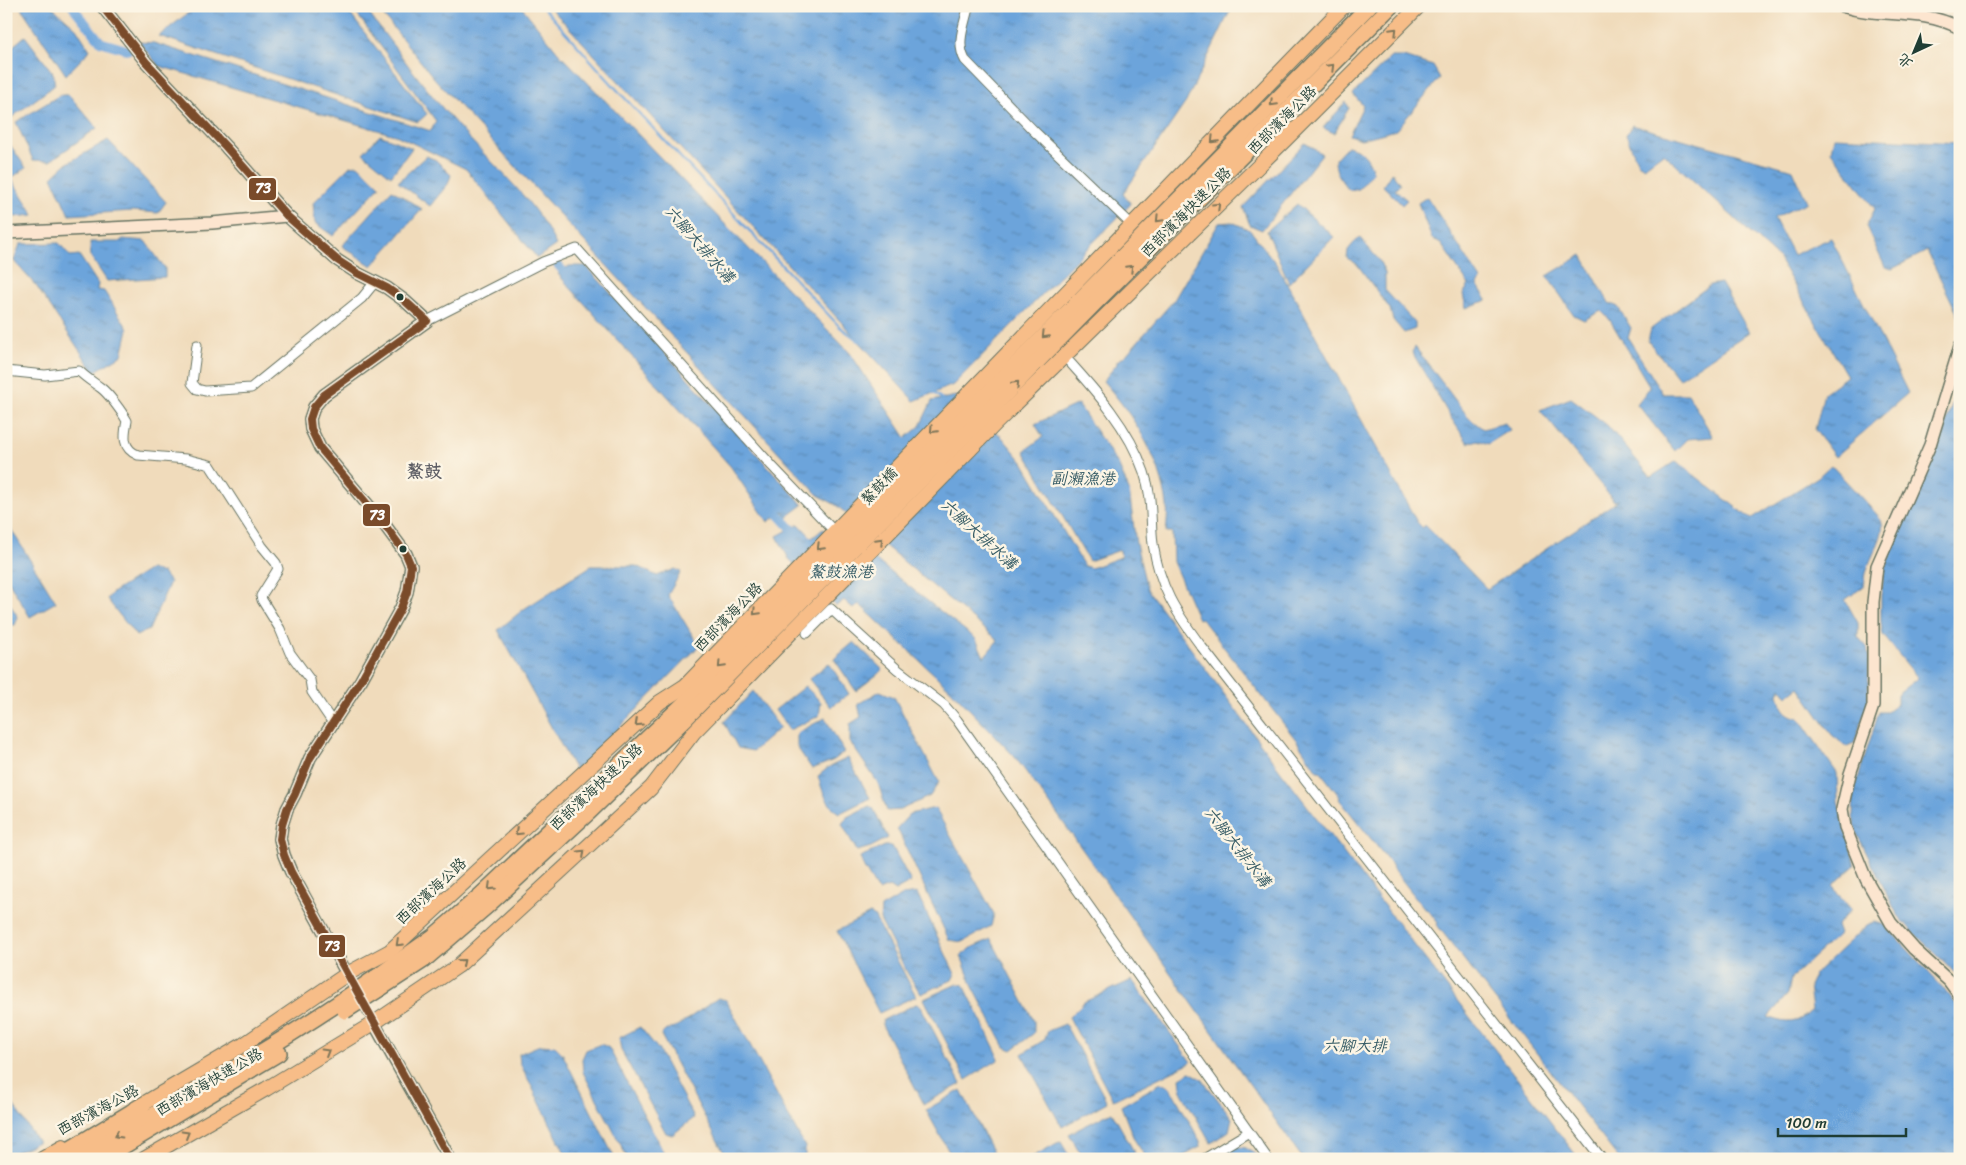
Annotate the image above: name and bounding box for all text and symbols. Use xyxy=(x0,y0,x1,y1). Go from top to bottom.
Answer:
one-way arrow xyxy=(1388,28,1397,37)
north arrow xyxy=(1888,28,1938,78)
text: 北 xyxy=(1892,47,1919,75)
one-way arrow xyxy=(1325,63,1334,72)
street label: 西部濱海公路 xyxy=(1241,79,1323,161)
one-way arrow xyxy=(1270,97,1279,106)
one-way arrow xyxy=(1211,135,1220,144)
street label: 西部濱海快速公路 xyxy=(1134,160,1238,264)
text: 73 xyxy=(255,176,271,201)
line badge: 73 xyxy=(248,177,277,201)
water label: 六腳大排水溝 xyxy=(658,198,744,291)
one-way arrow xyxy=(1212,203,1221,212)
one-way arrow xyxy=(1156,213,1165,222)
one-way arrow xyxy=(1124,265,1133,274)
unlabelled marker xyxy=(395,292,405,302)
one-way arrow xyxy=(1042,329,1051,338)
one-way arrow xyxy=(1010,381,1019,390)
one-way arrow xyxy=(930,424,939,433)
district label: 鰲鼓 xyxy=(406,455,442,487)
street label: 鰲鼓橋 xyxy=(854,461,904,511)
water label: 副瀨漁港 xyxy=(1051,464,1117,493)
water label: 六腳大排水溝 xyxy=(934,491,1026,578)
line badge: 73 xyxy=(362,503,391,527)
text: 73 xyxy=(369,503,385,528)
one-way arrow xyxy=(874,537,883,546)
one-way arrow xyxy=(817,541,826,550)
unlabelled marker xyxy=(398,544,408,554)
water label: 鰲鼓漁港 xyxy=(809,557,875,586)
street label: 西部濱海公路 xyxy=(687,576,769,658)
one-way arrow xyxy=(753,606,762,615)
one-way arrow xyxy=(718,659,727,668)
one-way arrow xyxy=(635,717,644,726)
street label: 西部濱海快速公路 xyxy=(543,737,649,837)
water label: 六腳大排水溝 xyxy=(1197,800,1280,895)
one-way arrow xyxy=(515,826,524,835)
one-way arrow xyxy=(576,850,585,859)
street label: 西部濱海公路 xyxy=(389,851,473,931)
one-way arrow xyxy=(487,881,496,890)
line badge: 73 xyxy=(318,934,346,958)
text: 73 xyxy=(324,934,340,959)
one-way arrow xyxy=(396,937,405,946)
one-way arrow xyxy=(456,959,465,968)
water label: 六腳大排 xyxy=(1323,1031,1389,1060)
street label: 西部濱海快速公路 xyxy=(151,1041,267,1123)
one-way arrow xyxy=(321,1049,330,1059)
street label: 西部濱海公路 xyxy=(52,1077,144,1143)
scale bar xyxy=(1778,1105,1906,1137)
text: 100 m xyxy=(1786,1110,1827,1136)
one-way arrow xyxy=(114,1128,123,1138)
one-way arrow xyxy=(181,1131,190,1141)

